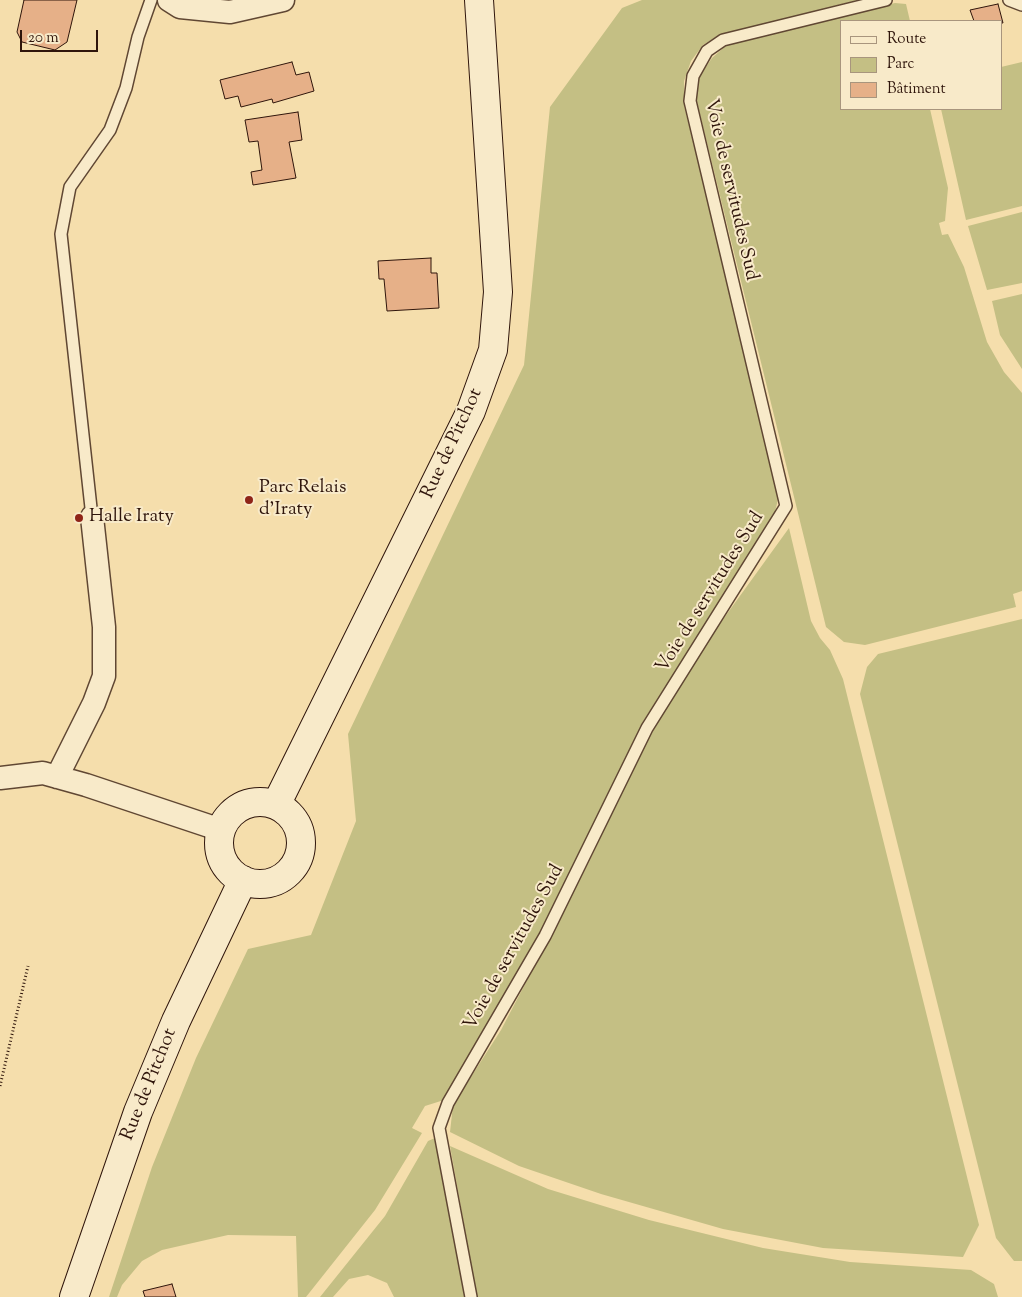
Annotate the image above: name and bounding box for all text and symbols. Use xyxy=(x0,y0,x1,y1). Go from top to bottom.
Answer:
scale bar xyxy=(22,20,100,52)
legend xyxy=(840,20,1002,110)
text: 20 m xyxy=(28,28,59,49)
text: Route xyxy=(887,29,926,50)
text: Parc xyxy=(887,54,914,75)
text: Bâtiment xyxy=(887,79,946,100)
street label: Voie de servitudes Sud xyxy=(698,97,762,283)
street label: Rue de Pitchot xyxy=(418,385,488,503)
place label: Parc Relais d’Iraty xyxy=(259,478,346,522)
marker: Parc Relais d’Iraty xyxy=(243,494,255,506)
place label: Halle Iraty xyxy=(89,507,174,529)
street label: Voie de servitudes Sud xyxy=(652,508,770,678)
marker: Halle Iraty xyxy=(73,512,85,524)
street label: Voie de servitudes Sud xyxy=(460,861,570,1035)
street label: Rue de Pitchot xyxy=(117,1026,183,1144)

